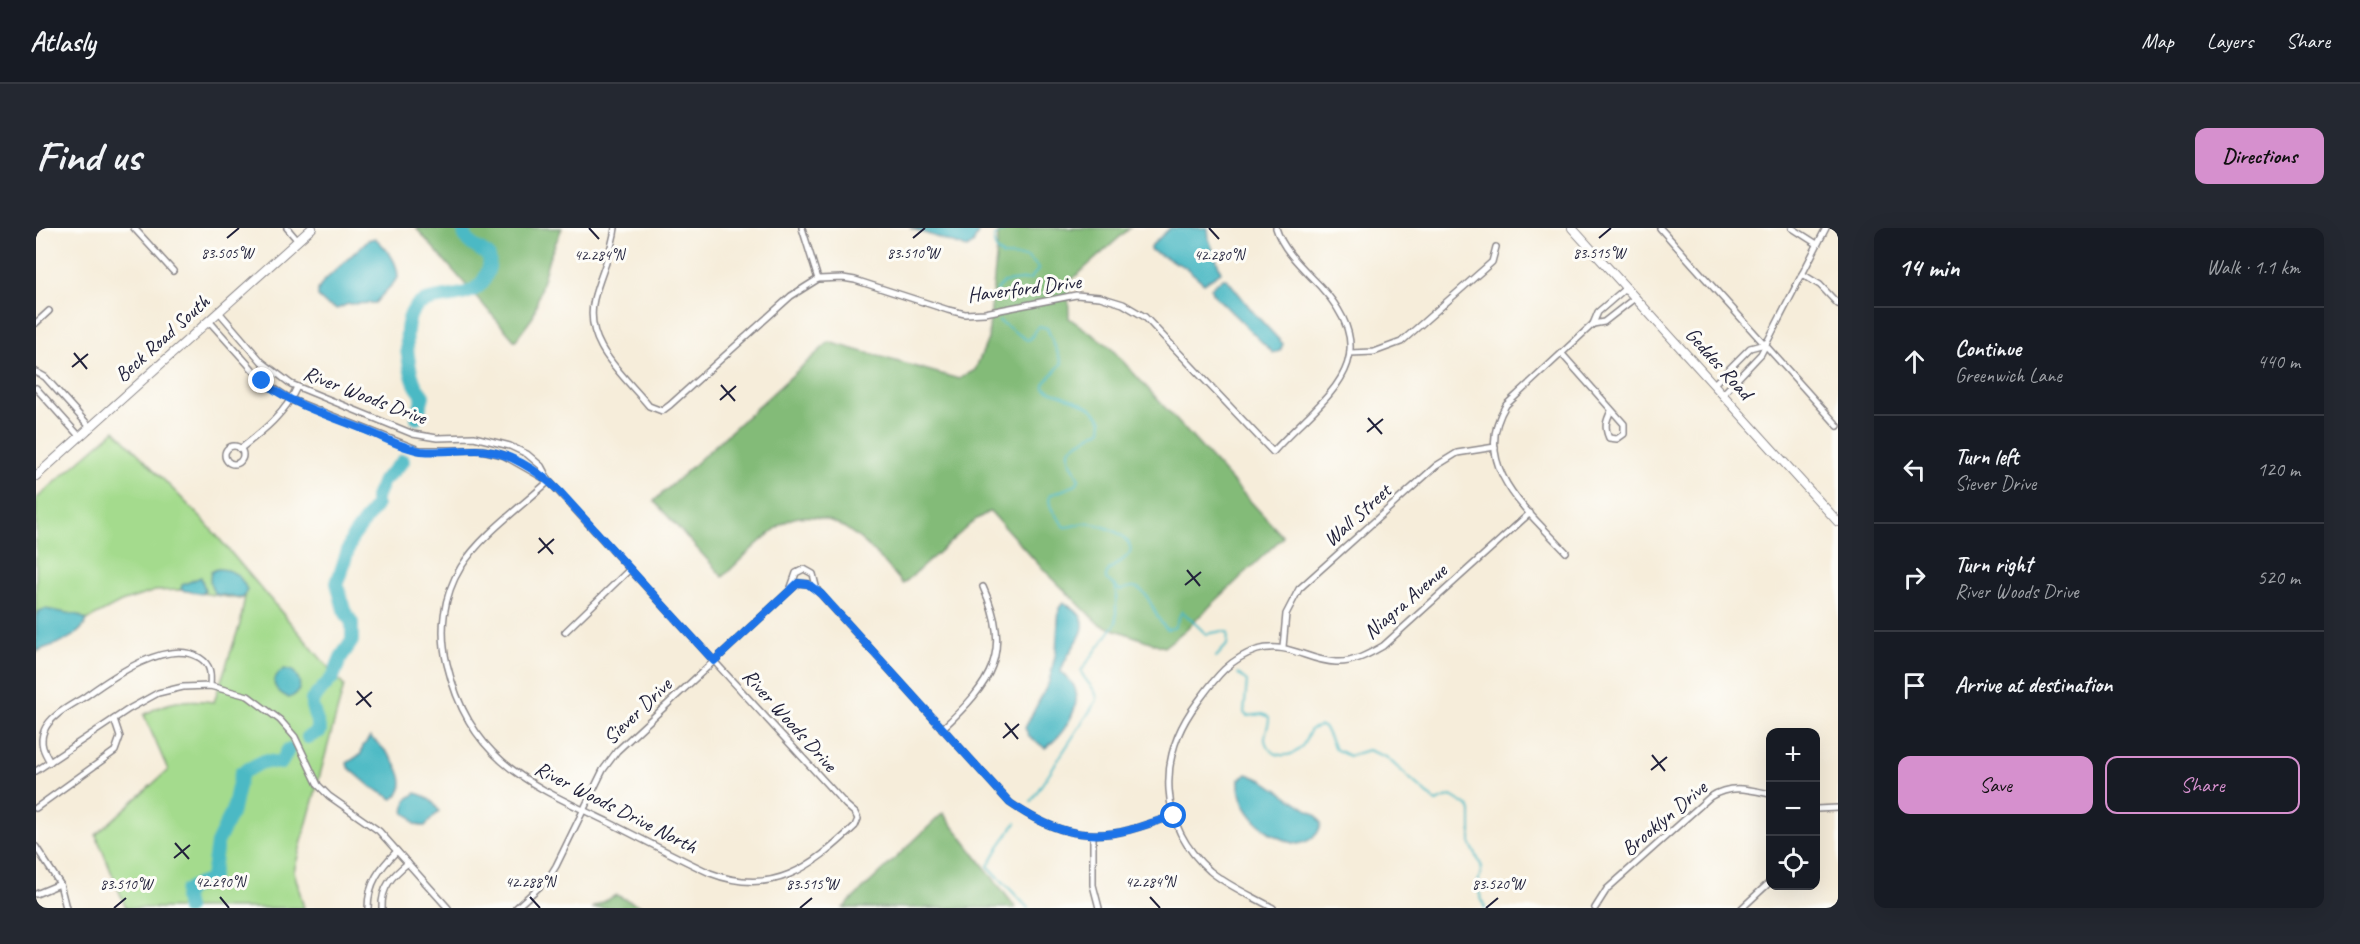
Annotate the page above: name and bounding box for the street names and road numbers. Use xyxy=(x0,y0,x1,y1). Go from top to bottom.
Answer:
street label: Haverford Drive xyxy=(966,268,1083,308)
street label: Beck Road South xyxy=(109,288,216,387)
street label: Geddes Road xyxy=(1680,321,1761,407)
street label: River Woods Drive xyxy=(300,360,431,431)
street label: Wall Street xyxy=(1318,477,1398,552)
street label: Niagra Avenue xyxy=(1358,557,1453,644)
street label: River Woods Drive xyxy=(737,663,844,778)
street label: Siever Drive xyxy=(597,671,678,750)
street label: River Woods Drive North xyxy=(530,755,702,859)
street label: Brooklyn Drive xyxy=(1616,774,1713,861)

